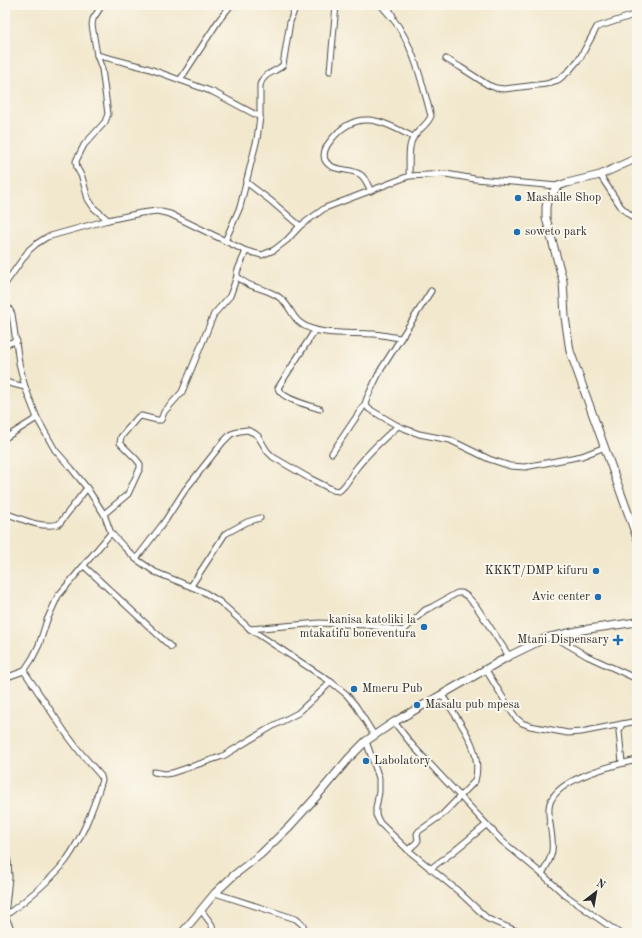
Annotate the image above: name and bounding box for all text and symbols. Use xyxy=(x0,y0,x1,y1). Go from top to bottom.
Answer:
place label: Mashalle Shop xyxy=(526,192,601,204)
marker: Mashalle Shop xyxy=(513,193,523,203)
place label: soweto park xyxy=(525,226,587,238)
marker: soweto park xyxy=(512,227,522,237)
place label: KKKT/DMP kifuru xyxy=(485,565,589,577)
marker: KKKT/DMP kifuru xyxy=(591,566,601,576)
place label: Avic center xyxy=(532,591,590,603)
marker: Avic center xyxy=(593,592,603,602)
place label: kanisa katoliki la mtakatifu boneventura xyxy=(300,614,416,640)
marker: kanisa katoliki la mtakatifu boneventura xyxy=(419,622,429,632)
place label: Mtani Dispensary xyxy=(517,634,610,646)
marker: Mtani Dispensary xyxy=(612,634,624,646)
place label: Mmeru Pub xyxy=(362,683,423,695)
marker: Mmeru Pub xyxy=(349,684,359,694)
place label: Masalu pub mpesa xyxy=(425,699,520,711)
marker: Masalu pub mpesa xyxy=(412,700,422,710)
place label: Labolatory xyxy=(374,755,431,767)
marker: Labolatory xyxy=(361,756,371,766)
north arrow xyxy=(576,872,616,912)
text: N xyxy=(594,878,607,892)

